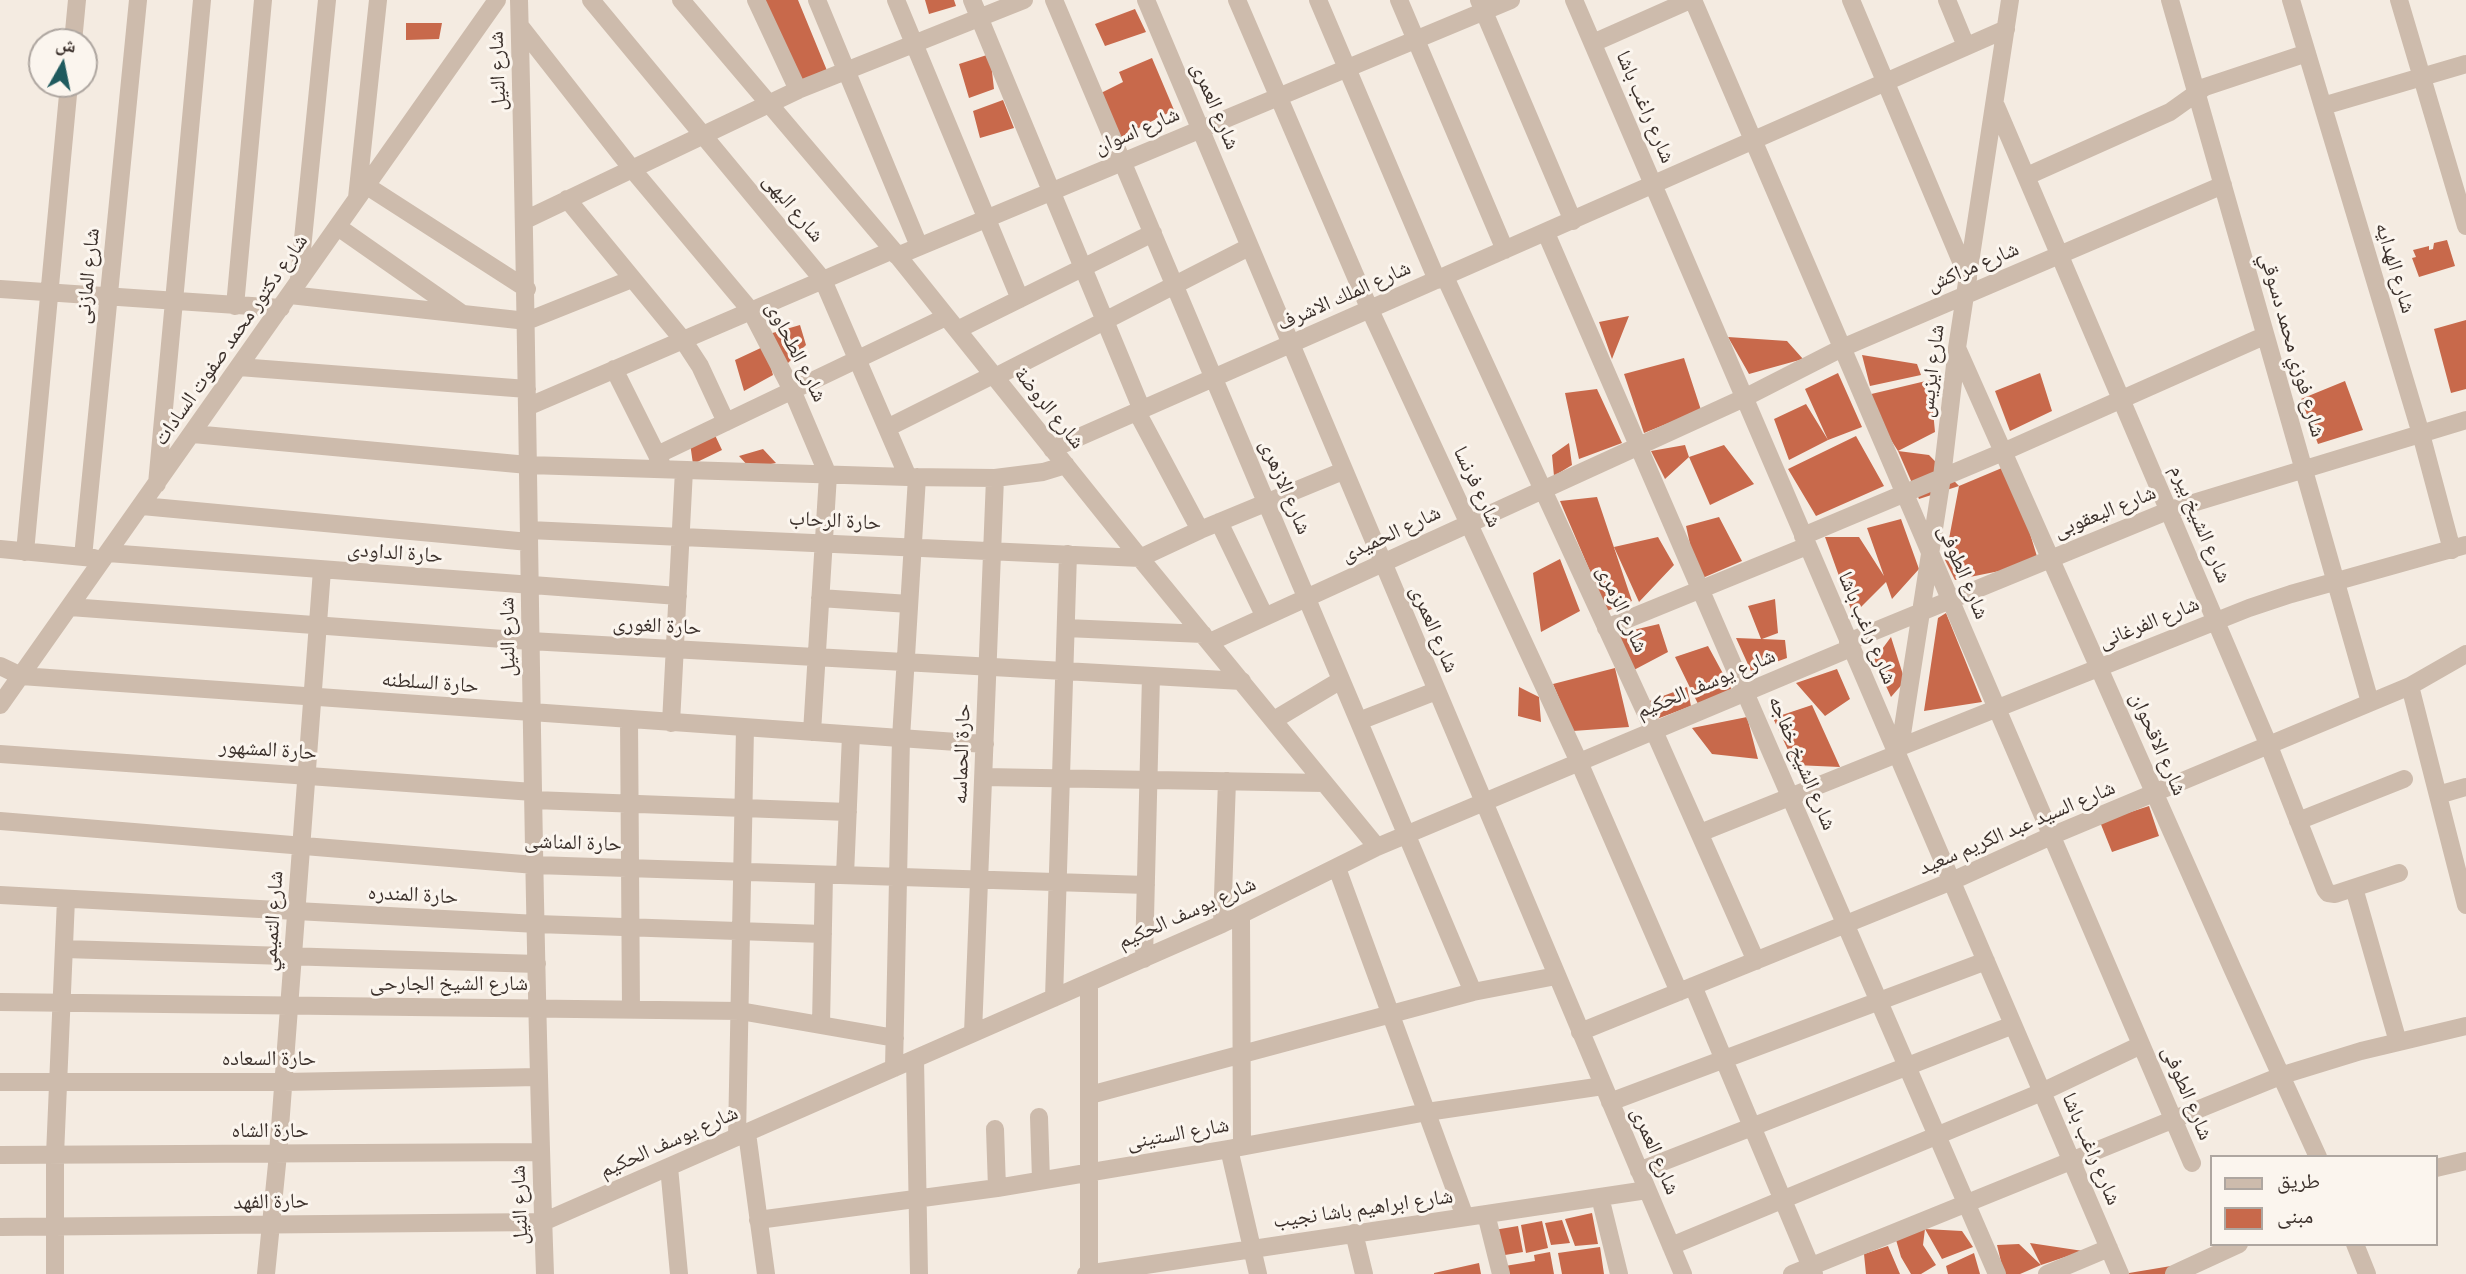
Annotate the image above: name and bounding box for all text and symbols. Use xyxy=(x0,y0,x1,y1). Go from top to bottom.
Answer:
north arrow xyxy=(28,28,98,98)
text: ش xyxy=(54,31,78,58)
street label: شارع النيل xyxy=(484,31,512,111)
street label: شارع راغب باشا xyxy=(1610,47,1680,167)
street label: شارع العمرى xyxy=(1185,58,1245,154)
street label: شارع اسوان xyxy=(1091,102,1183,160)
street label: شارع البهى xyxy=(757,168,829,248)
street label: شارع الهدايه xyxy=(2369,220,2421,316)
street label: شارع المازنى xyxy=(70,227,106,325)
street label: شارع دكتور محمد صفوت السادات xyxy=(148,230,314,450)
street label: شارع مراكش xyxy=(1923,236,2023,298)
street label: شارع فوزي محمد دسوقي xyxy=(2254,250,2330,440)
street label: شارع الملك الاشرف xyxy=(1273,255,1415,337)
street label: شارع الطحاوى xyxy=(760,298,832,406)
street label: شارع ايزيس xyxy=(1914,323,1950,419)
street label: شارع الروضة xyxy=(1008,362,1090,454)
street label: شارع الازهرى xyxy=(1254,436,1316,538)
street label: شارع فرنسا xyxy=(1447,442,1507,532)
street label: شارع الشيخ بيرم xyxy=(2164,461,2236,587)
street label: شارع اليعقوبى xyxy=(2050,480,2160,544)
street label: شارع الحميدى xyxy=(1337,500,1445,568)
street label: حارة الرحاب xyxy=(788,506,882,536)
street label: شارع الطوفى xyxy=(1932,521,1994,623)
street label: حارة الداودى xyxy=(346,537,444,569)
street label: شارع الزمرى xyxy=(1591,561,1653,657)
street label: شارع راغب باشا xyxy=(1832,568,1902,688)
street label: شارع العمرى xyxy=(1404,581,1464,677)
street label: شارع الفرغانى xyxy=(2095,591,2203,655)
street label: شارع النيل xyxy=(495,597,521,677)
street label: حارة الغورى xyxy=(612,611,702,641)
street label: شارع يوسف الحكيم xyxy=(1633,643,1779,725)
street label: حارة السلطنه xyxy=(381,667,479,699)
street label: شارع الاقحوان xyxy=(2124,689,2192,799)
street label: شارع الشيخ خفاجه xyxy=(1762,692,1842,834)
street label: حارة الحماسه xyxy=(948,703,976,805)
street label: حارة المشهور xyxy=(218,734,318,766)
street label: شارع السيد عبد الكريم سعيد xyxy=(1915,775,2119,881)
street label: حارة المناشى xyxy=(524,829,622,857)
street label: شارع التميمي xyxy=(257,870,289,972)
street label: شارع يوسف الحكيم xyxy=(1114,871,1260,955)
street label: حارة المندره xyxy=(367,880,459,910)
street label: شارع الشيخ الجارحى xyxy=(370,971,528,997)
street label: شارع الطوفى xyxy=(2156,1042,2218,1144)
street label: حارة السعاده xyxy=(222,1046,316,1072)
street label: شارع راغب باشا xyxy=(2056,1089,2126,1209)
street label: شارع يوسف الحكيم xyxy=(596,1100,742,1184)
street label: شارع العمرى xyxy=(1625,1103,1685,1199)
street label: شارع الستينى xyxy=(1125,1113,1231,1155)
street label: حارة الشاه xyxy=(231,1118,309,1144)
legend xyxy=(2210,1155,2438,1246)
street label: شارع النيل xyxy=(506,1165,534,1245)
text: طريق xyxy=(2277,1167,2320,1194)
street label: شارع ابراهيم باشا نجيب xyxy=(1271,1184,1455,1234)
street label: حارة الفهد xyxy=(233,1189,309,1215)
text: مبنى xyxy=(2277,1202,2313,1229)

